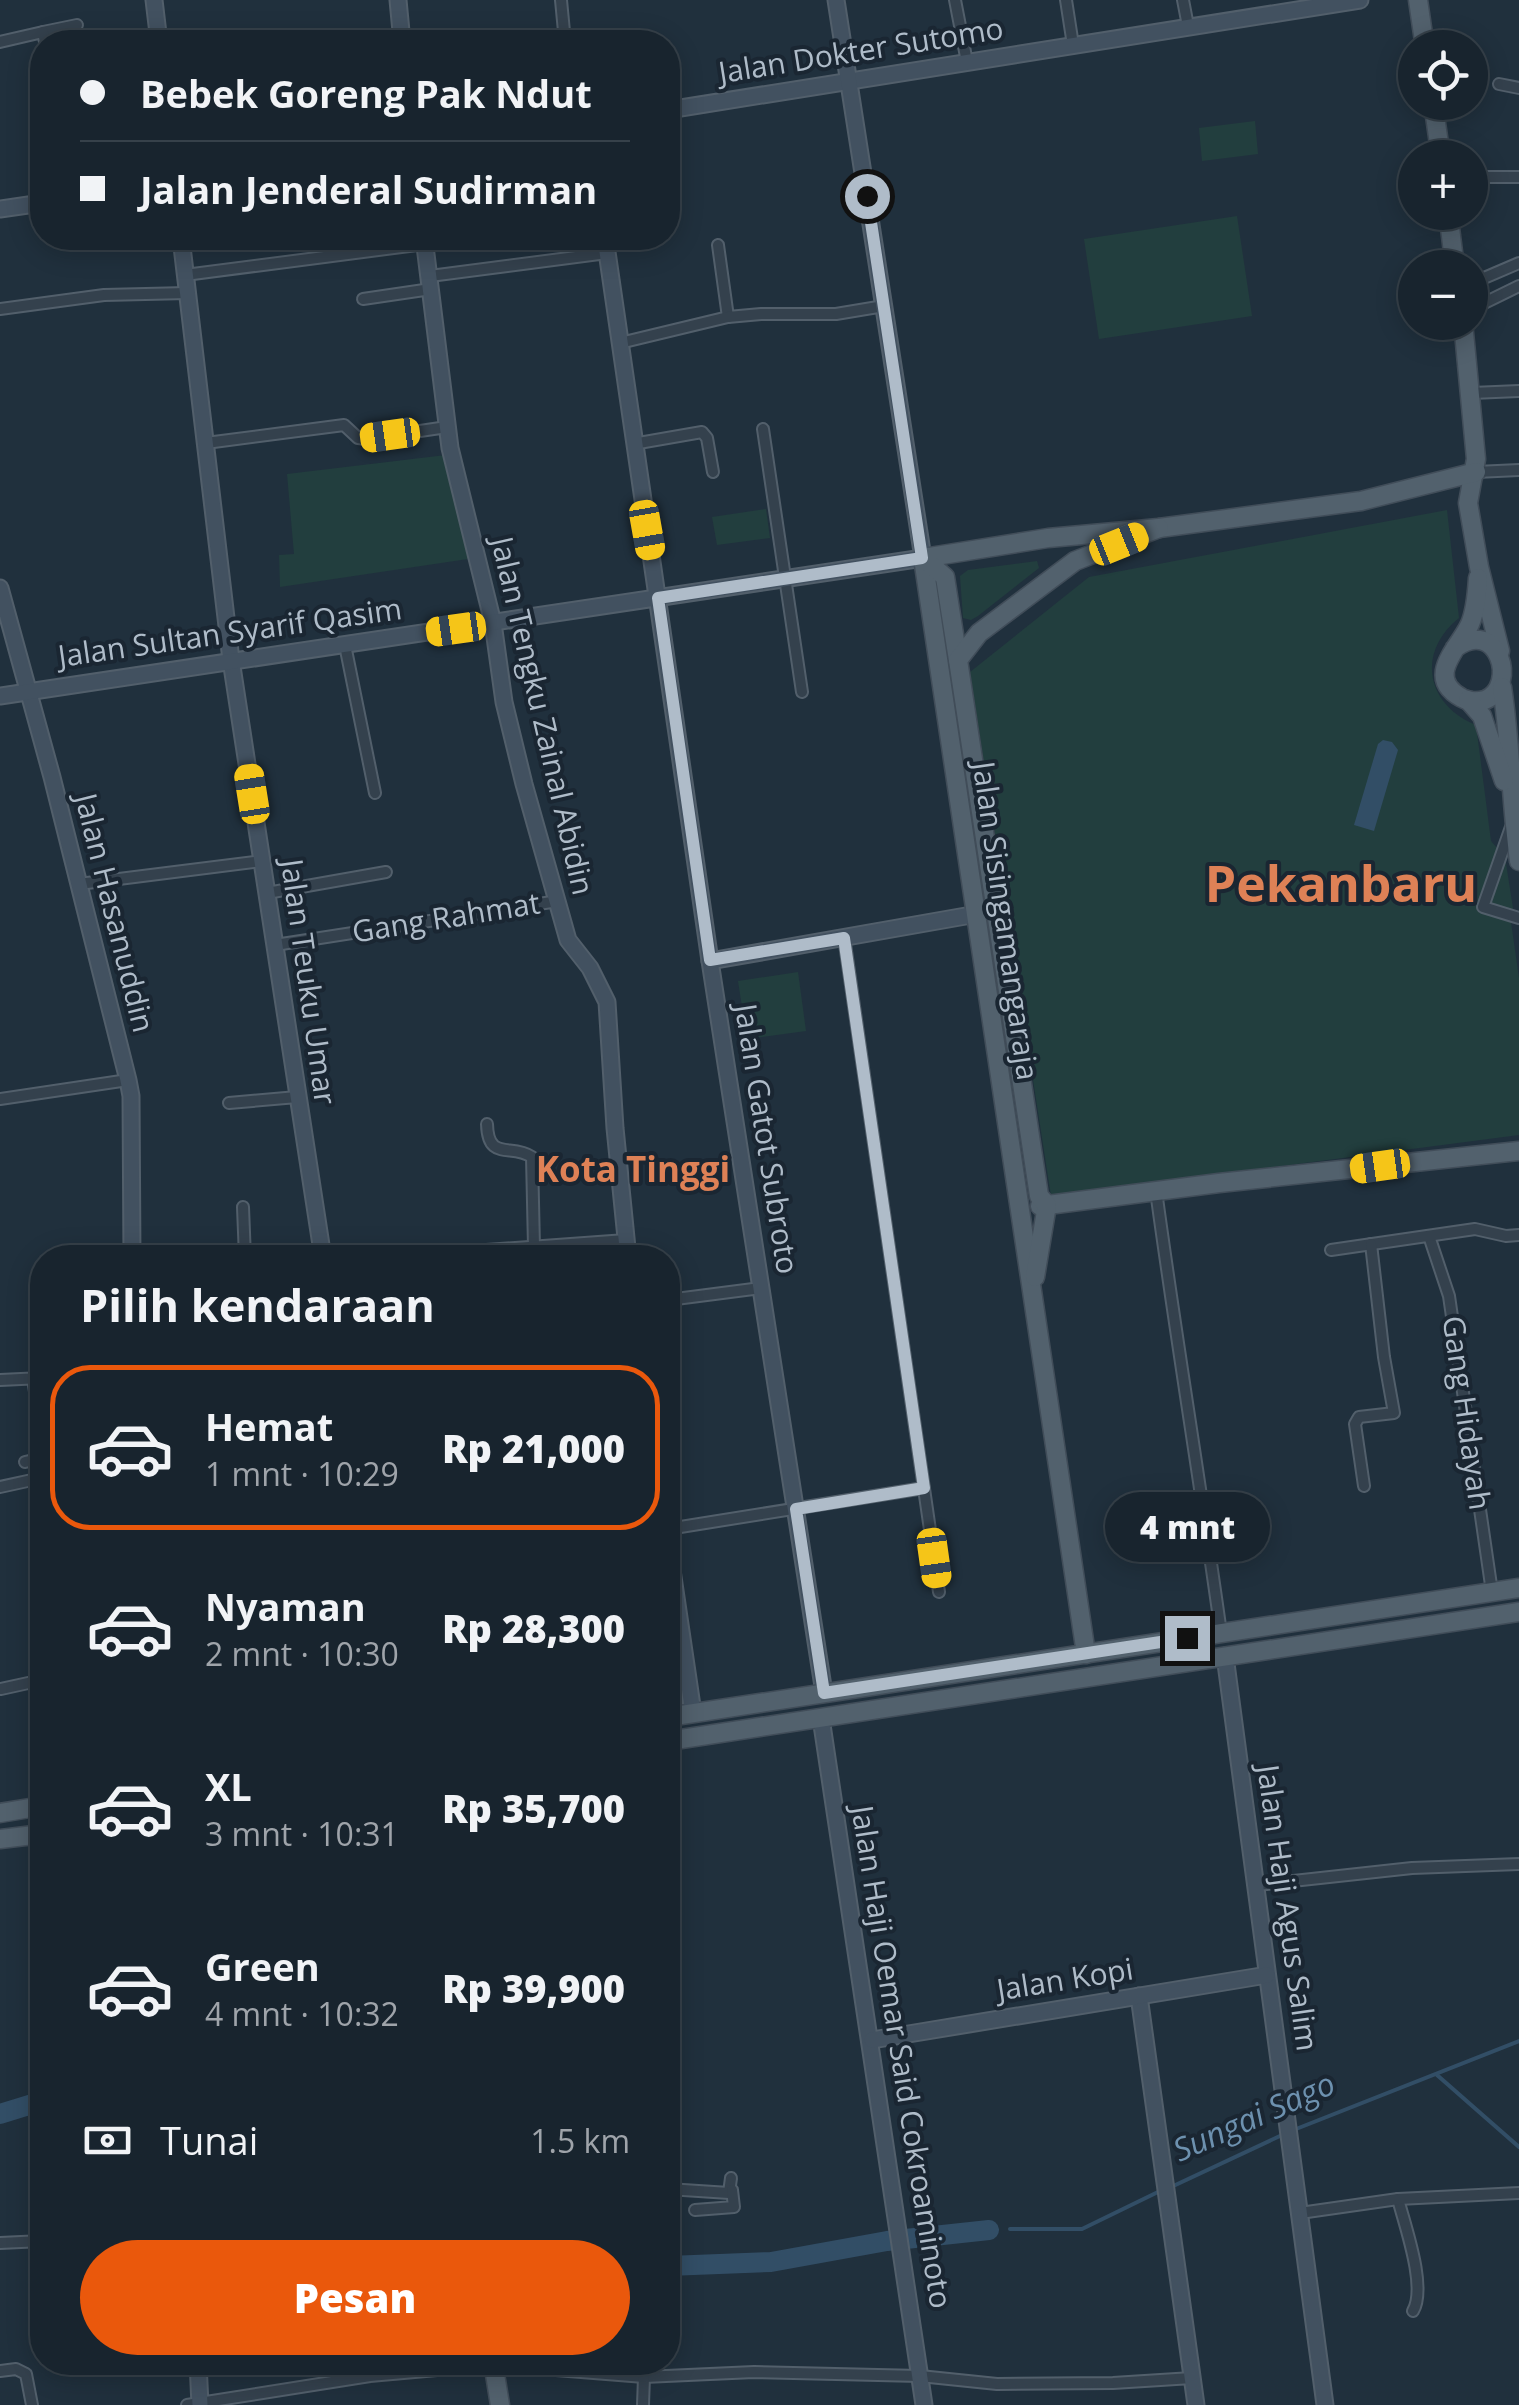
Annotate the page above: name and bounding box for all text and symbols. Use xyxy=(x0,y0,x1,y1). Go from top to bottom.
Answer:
street label: Jalan Dokter Sutomo xyxy=(712,7,1006,93)
map controls xyxy=(1398,30,1488,340)
button: locate xyxy=(1398,30,1488,120)
text: Bebek Goreng Pak Ndut xyxy=(140,67,592,119)
button: + xyxy=(1398,140,1488,230)
text: Jalan Jenderal Sudirman xyxy=(140,163,597,215)
route start xyxy=(845,174,890,219)
button: − xyxy=(1398,250,1488,340)
car xyxy=(358,416,422,454)
car xyxy=(627,498,667,562)
car xyxy=(1086,519,1152,569)
street label: Jalan Tengku Zainal Abidin xyxy=(482,530,605,899)
street label: Jalan Sultan Syarif Qasim xyxy=(52,587,404,676)
car xyxy=(424,610,488,648)
street label: Jalan Sisingamangaraja xyxy=(963,756,1049,1083)
car xyxy=(232,762,272,826)
street label: Jalan Hasanuddin xyxy=(65,786,165,1036)
district label: Pekanbaru xyxy=(1205,849,1477,917)
street label: Jalan Teuku Umar xyxy=(272,853,347,1107)
street label: Gang Rahmat xyxy=(349,881,543,952)
street label: Jalan Gatot Subroto xyxy=(725,998,809,1277)
district label: Kota Tinggi xyxy=(536,1145,730,1192)
car xyxy=(1348,1147,1412,1185)
text: Pilih kendaraan xyxy=(80,1274,435,1335)
street label: Gang Hidayah xyxy=(1434,1313,1501,1513)
text: Hemat xyxy=(205,1400,333,1452)
icon: car xyxy=(85,1403,175,1493)
text: Rp 21,000 xyxy=(442,1422,625,1474)
text: 1 mnt · 10:29 xyxy=(205,1452,399,1495)
callout: 4 mnt xyxy=(1104,1493,1270,1563)
text: 4 mnt xyxy=(1140,1505,1235,1548)
car xyxy=(915,1526,953,1590)
text: Nyaman xyxy=(205,1580,366,1632)
icon: car xyxy=(85,1583,175,1673)
text: Rp 28,300 xyxy=(442,1602,625,1654)
route end xyxy=(1165,1616,1210,1661)
text: 2 mnt · 10:30 xyxy=(205,1632,399,1675)
street label: Jalan Haji Agus Salim xyxy=(1248,1759,1329,2054)
text: XL xyxy=(205,1760,252,1812)
icon: car xyxy=(85,1763,175,1853)
text: Rp 35,700 xyxy=(442,1782,625,1834)
street label: Jalan Haji Oemar Said Cokroaminoto xyxy=(842,1799,963,2311)
text: 3 mnt · 10:31 xyxy=(205,1812,399,1855)
text: Green xyxy=(205,1940,320,1992)
icon: car xyxy=(85,1943,175,2033)
street label: Jalan Kopi xyxy=(991,1948,1136,2010)
text: Rp 39,900 xyxy=(442,1962,625,2014)
text: 4 mnt · 10:32 xyxy=(205,1992,399,2035)
water label: Sungai Sago xyxy=(1166,2061,1341,2170)
icon: cash xyxy=(80,2113,135,2168)
text: Tunai xyxy=(160,2114,258,2166)
text: 1.5 km xyxy=(530,2119,630,2162)
button: Pesan xyxy=(80,2240,630,2355)

